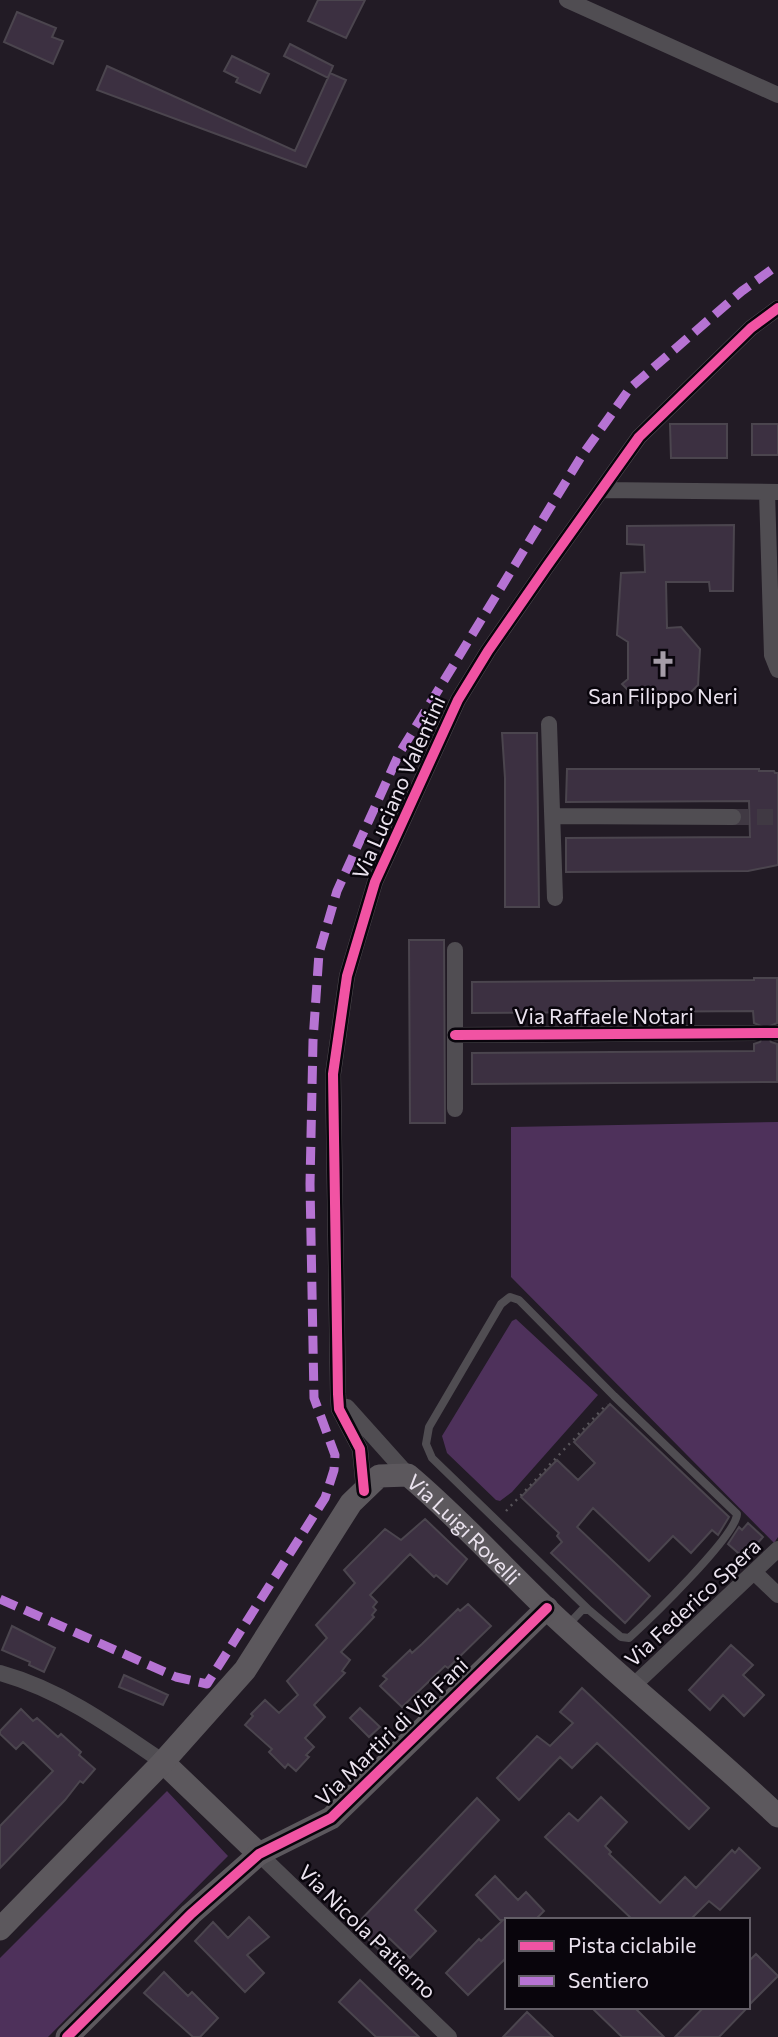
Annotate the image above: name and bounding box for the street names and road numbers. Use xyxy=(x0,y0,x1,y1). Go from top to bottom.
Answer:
street label: Via Luciano Valentini xyxy=(346,691,450,883)
street label: Via Raffaele Notari xyxy=(514,1003,694,1028)
street label: Via Luigi Rovelli xyxy=(403,1468,526,1589)
street label: Via Federico Spera xyxy=(619,1533,765,1671)
street label: Via Martiri di Via Fani xyxy=(310,1652,472,1810)
street label: Via Nicola Patierno xyxy=(294,1859,442,2003)

